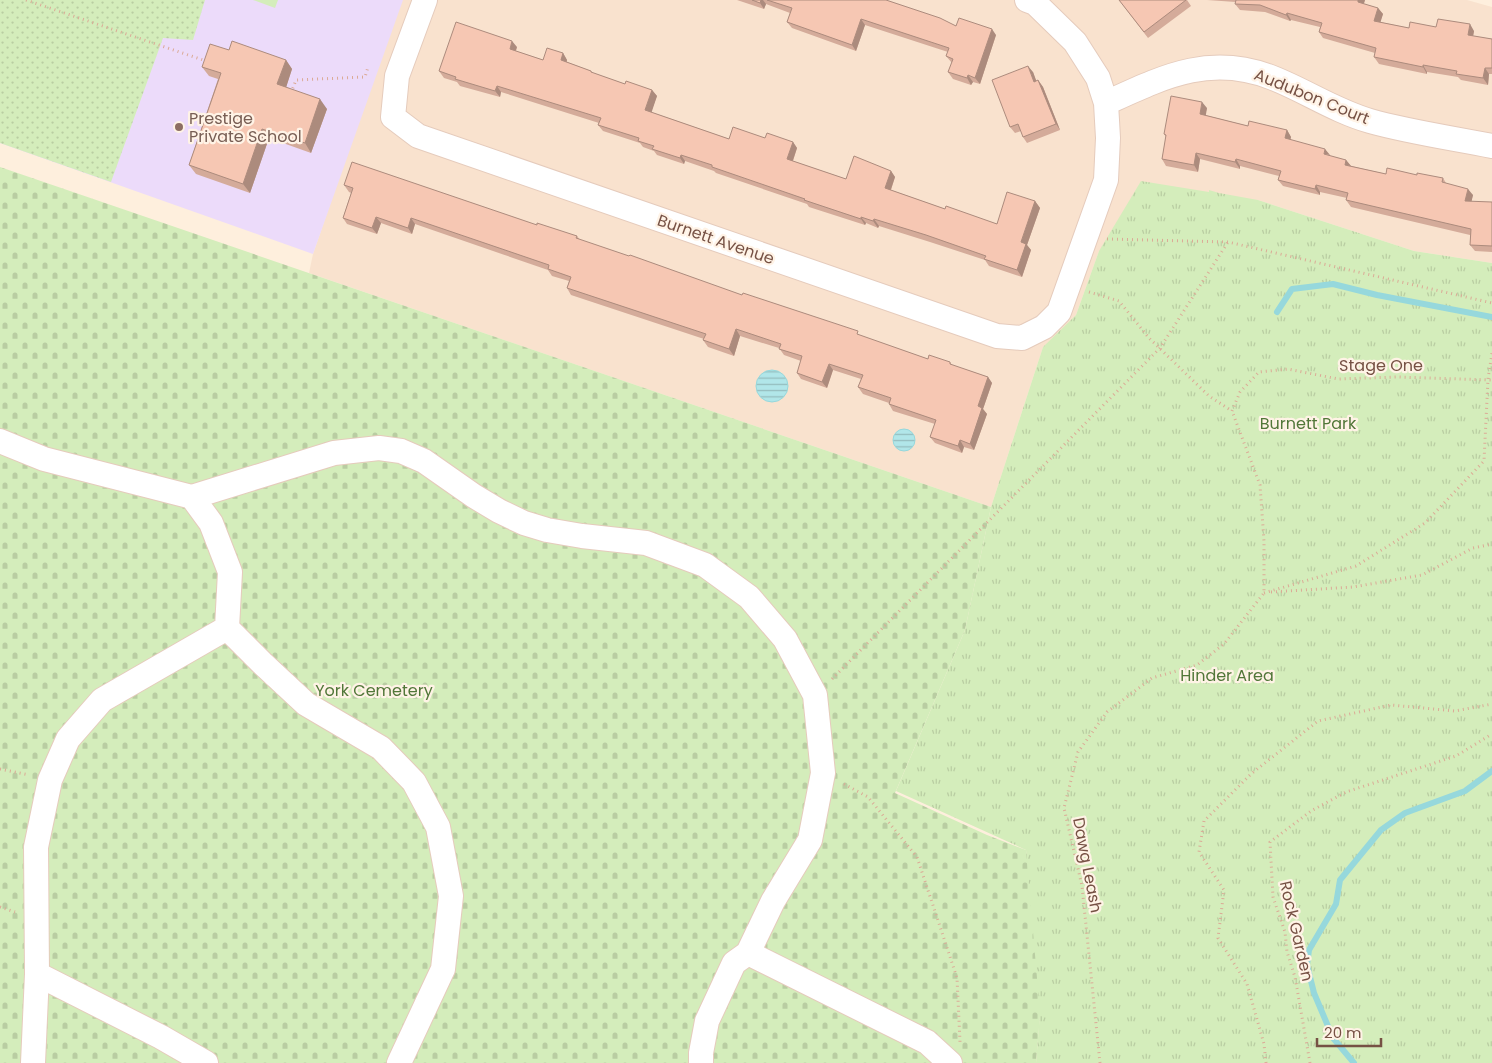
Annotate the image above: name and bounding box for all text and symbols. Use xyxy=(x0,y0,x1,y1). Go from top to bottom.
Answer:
street label: Audubon Court xyxy=(1251,63,1373,130)
place label: Prestige Private School xyxy=(189,107,302,148)
marker: Prestige Private School xyxy=(173,121,185,133)
street label: Burnett Avenue xyxy=(654,209,777,270)
street label: Stage One xyxy=(1339,354,1423,377)
park label: Burnett Park xyxy=(1260,412,1357,435)
park label: Hinder Area xyxy=(1180,664,1274,687)
park label: York Cemetery xyxy=(315,679,433,702)
street label: Dawg Leash xyxy=(1067,815,1108,915)
street label: Rock Garden xyxy=(1274,879,1319,984)
scale bar xyxy=(1317,1016,1381,1048)
text: 20 m xyxy=(1324,1022,1362,1043)

